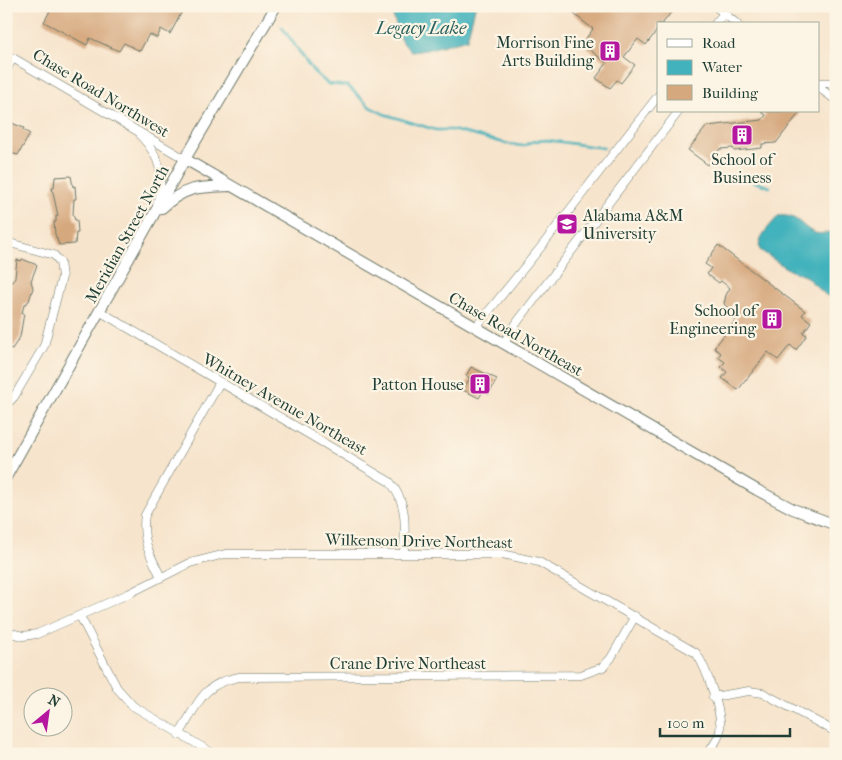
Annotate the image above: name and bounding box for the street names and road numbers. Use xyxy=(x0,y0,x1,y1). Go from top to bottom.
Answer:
street label: Chase Road Northwest xyxy=(29,45,173,141)
street label: Meridian Street North xyxy=(81,162,173,306)
street label: Chase Road Northeast xyxy=(446,288,587,380)
street label: Whitney Avenue Northeast xyxy=(198,348,371,459)
street label: Wilkenson Drive Northeast xyxy=(324,530,513,552)
street label: Crane Drive Northeast xyxy=(330,654,486,673)

